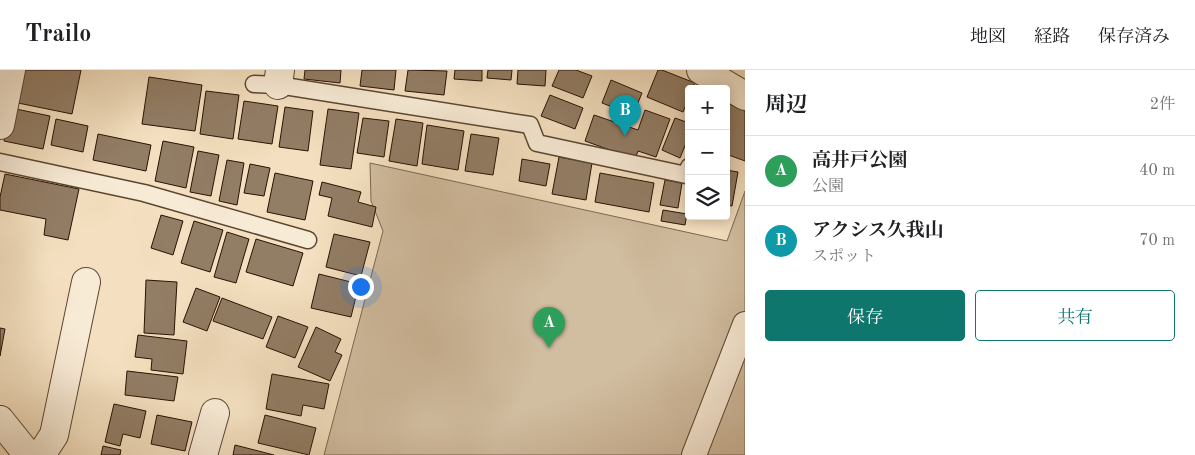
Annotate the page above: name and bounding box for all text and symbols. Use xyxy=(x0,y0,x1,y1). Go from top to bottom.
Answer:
text: Trailo xyxy=(25,23,91,47)
text: 地図 xyxy=(970,28,1006,46)
text: 経路 xyxy=(1034,28,1070,46)
text: 保存済み xyxy=(1098,28,1170,46)
map controls xyxy=(685,85,730,220)
button: + xyxy=(685,85,730,130)
pin: B xyxy=(609,95,641,136)
text: 周辺 xyxy=(765,95,807,116)
text: 2件 xyxy=(1150,97,1175,113)
button: − xyxy=(685,130,730,175)
text: 高井戸公園 xyxy=(812,152,907,171)
text: A xyxy=(775,163,787,179)
text: 40 m xyxy=(1139,163,1175,179)
button: layers xyxy=(685,175,730,220)
text: 公園 xyxy=(812,179,844,195)
text: アクシス久我山 xyxy=(812,222,944,241)
text: B xyxy=(775,233,787,249)
text: 70 m xyxy=(1139,233,1175,249)
text: スポット xyxy=(812,249,876,265)
your location xyxy=(348,274,374,300)
button: 保存 xyxy=(765,290,965,341)
button: 共有 xyxy=(975,290,1175,341)
pin: A xyxy=(533,307,565,348)

